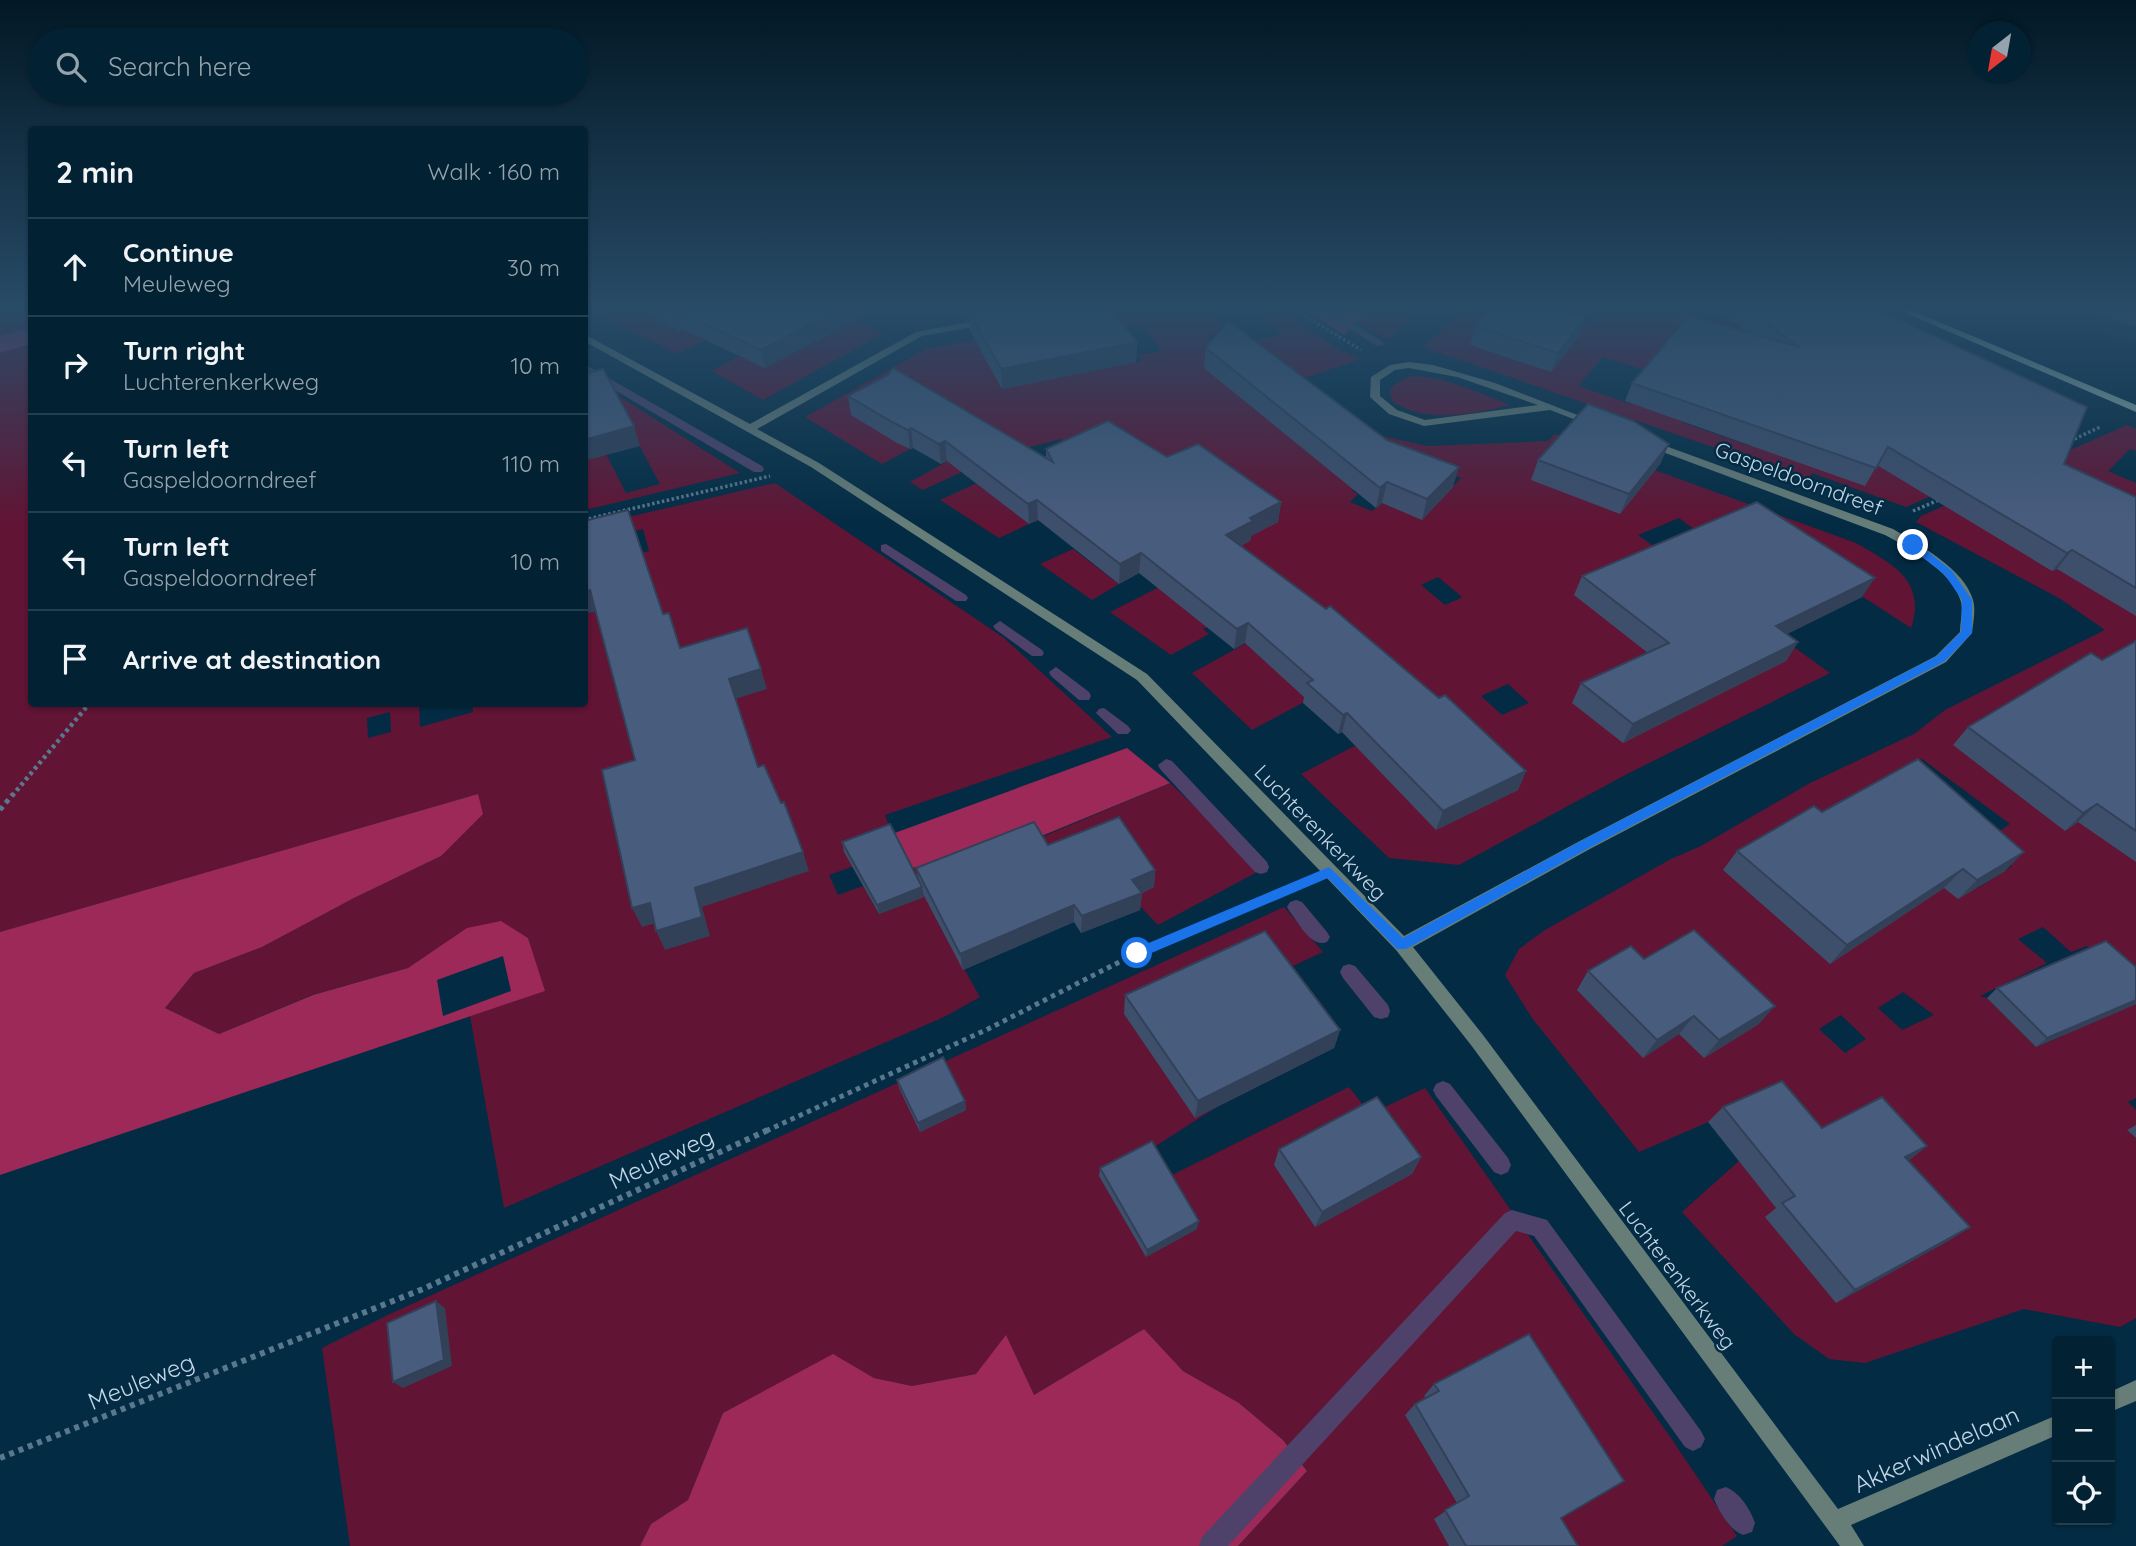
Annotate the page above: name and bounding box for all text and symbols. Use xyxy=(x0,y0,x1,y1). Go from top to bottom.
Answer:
north arrow xyxy=(1968,21,2031,84)
search box xyxy=(28,28,588,105)
icon: search xyxy=(52,48,90,86)
text: Search here xyxy=(108,50,252,83)
text: 2 min xyxy=(56,153,134,191)
text: Walk · 160 m xyxy=(428,157,560,186)
text: Continue xyxy=(123,236,234,269)
icon: ahead xyxy=(56,248,94,286)
text: 30 m xyxy=(507,253,560,282)
text: Meuleweg xyxy=(123,269,231,298)
text: Turn right xyxy=(123,334,245,367)
icon: right xyxy=(56,346,94,384)
text: 10 m xyxy=(511,351,560,380)
text: Luchterenkerkweg xyxy=(123,367,319,396)
text: Turn left xyxy=(123,432,230,465)
street label: Gaspeldoorndreef xyxy=(1712,436,1887,521)
icon: left xyxy=(56,444,94,482)
text: 110 m xyxy=(502,449,560,478)
text: Gaspeldoorndreef xyxy=(123,465,316,494)
route end xyxy=(1897,529,1928,560)
text: Turn left xyxy=(123,530,230,563)
icon: left xyxy=(56,542,94,580)
text: 10 m xyxy=(511,547,560,576)
text: Gaspeldoorndreef xyxy=(123,563,316,592)
icon: arrive xyxy=(56,640,94,678)
text: Arrive at destination xyxy=(123,643,381,676)
street label: Luchterenkerkweg xyxy=(1249,759,1393,905)
route start xyxy=(1121,937,1152,968)
street label: Meuleweg xyxy=(604,1121,718,1195)
street label: Luchterenkerkweg xyxy=(1614,1196,1742,1354)
map controls xyxy=(2052,1336,2115,1525)
button: + xyxy=(2052,1336,2115,1399)
street label: Meuleweg xyxy=(83,1346,199,1416)
street label: Akkerwindelaan xyxy=(1848,1399,2024,1499)
button: − xyxy=(2052,1399,2115,1462)
button: locate xyxy=(2052,1462,2115,1525)

